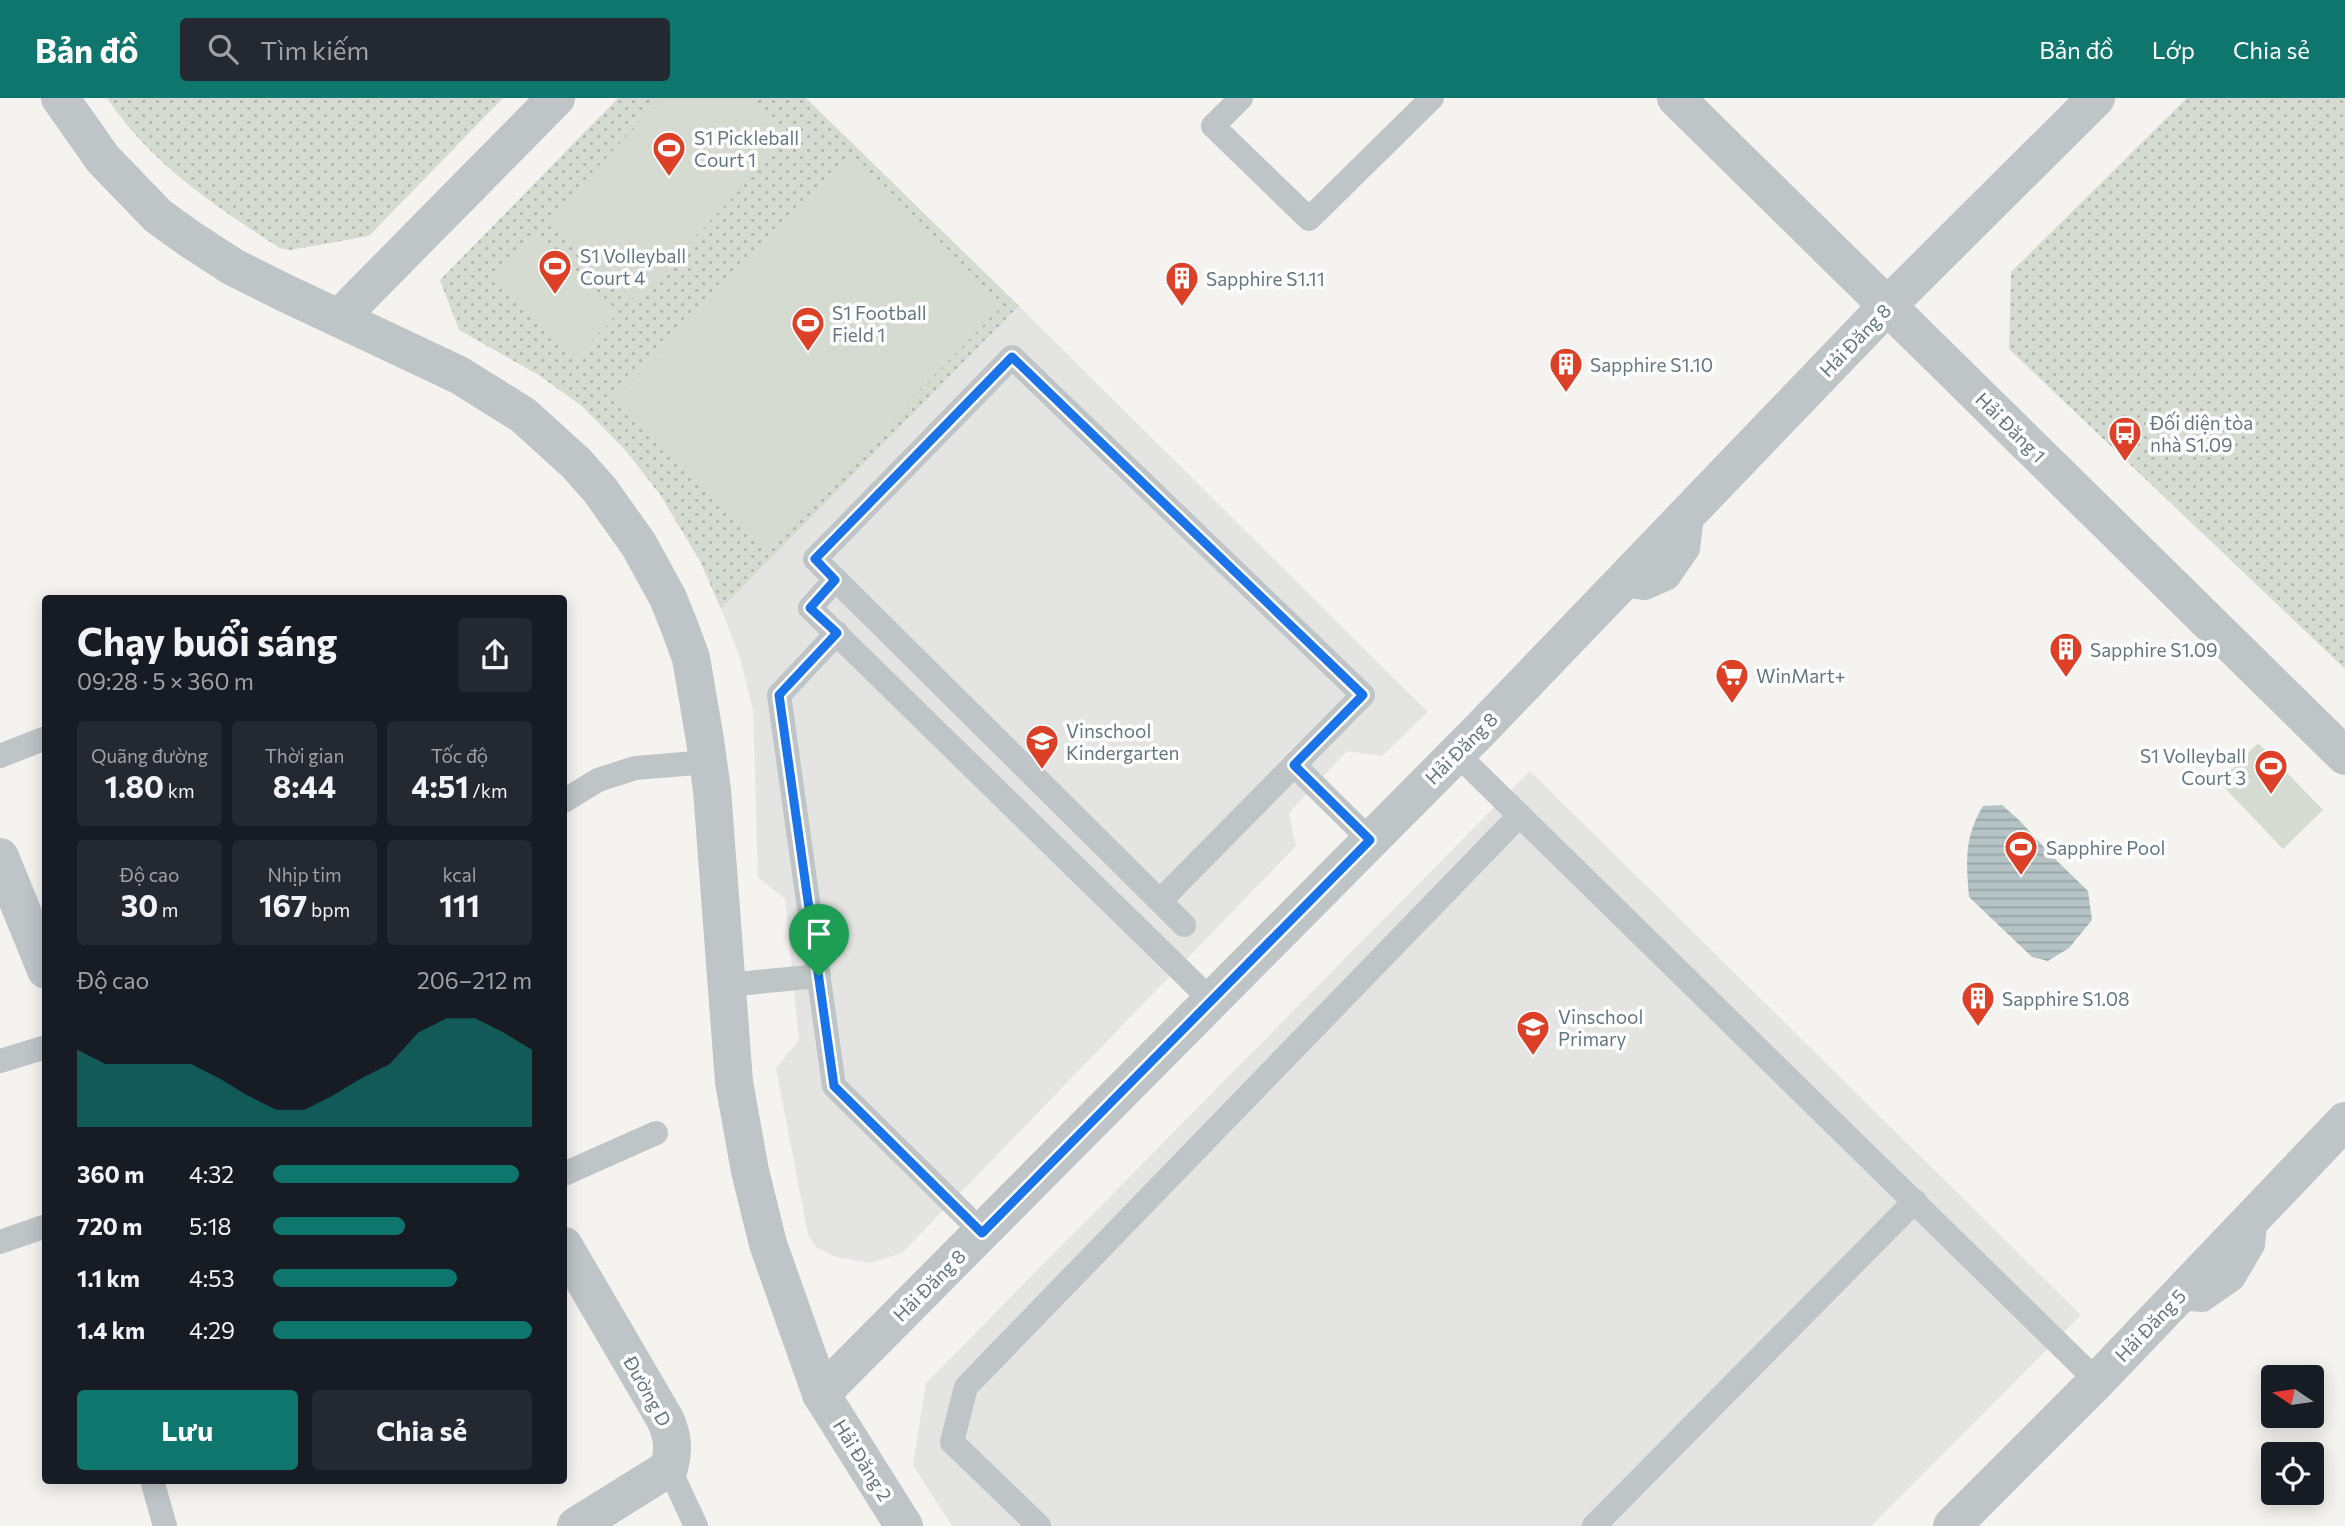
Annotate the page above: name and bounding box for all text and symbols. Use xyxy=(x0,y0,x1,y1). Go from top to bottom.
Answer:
search box xyxy=(180,18,670,81)
text: Bản đồ xyxy=(35,29,138,70)
icon: search xyxy=(204,30,242,68)
text: Tìm kiếm xyxy=(260,34,369,65)
text: Bản đồ xyxy=(2039,35,2114,64)
text: Lớp xyxy=(2152,35,2195,64)
text: Chia sẻ xyxy=(2233,35,2310,64)
place label: S1 Pickleball Court 1 xyxy=(694,126,799,171)
sports icon: S1 Pickleball Court 1 xyxy=(650,129,688,178)
place label: S1 Volleyball Court 4 xyxy=(580,244,686,289)
sports icon: S1 Volleyball Court 4 xyxy=(536,247,574,296)
building icon: Sapphire S1.11 xyxy=(1163,259,1201,308)
place label: Sapphire S1.11 xyxy=(1206,267,1325,290)
street label: Hải Đăng 8 xyxy=(1814,299,1896,381)
place label: S1 Football Field 1 xyxy=(832,301,927,346)
sports icon: S1 Football Field 1 xyxy=(789,304,827,353)
building icon: Sapphire S1.10 xyxy=(1547,345,1585,394)
place label: Sapphire S1.10 xyxy=(1590,353,1713,376)
street label: Hải Đăng 1 xyxy=(1971,387,2051,467)
place label: Đối diện tòa nhà S1.09 xyxy=(2149,411,2253,456)
bus stop icon: Đối diện tòa nhà S1.09 xyxy=(2106,414,2144,463)
text: Chạy buổi sáng xyxy=(77,617,338,664)
button: share xyxy=(458,618,532,692)
building icon: Sapphire S1.09 xyxy=(2047,630,2085,679)
place label: Sapphire S1.09 xyxy=(2090,638,2218,661)
supermarket icon: WinMart+ xyxy=(1713,656,1751,705)
place label: WinMart+ xyxy=(1756,664,1846,687)
text: 09:28 · 5 × 360 m xyxy=(77,667,254,695)
street label: Hải Đăng 8 xyxy=(1420,707,1502,789)
place label: Vinschool Kindergarten xyxy=(1066,719,1179,764)
school or university icon: Vinschool Kindergarten xyxy=(1023,722,1061,771)
text: Quãng đường xyxy=(91,744,208,767)
text: Thời gian xyxy=(265,744,344,767)
text: Tốc độ xyxy=(431,744,488,767)
place label: S1 Volleyball Court 3 xyxy=(2140,744,2246,789)
sports icon: S1 Volleyball Court 3 xyxy=(2252,747,2290,796)
text: 1.80 xyxy=(104,767,164,804)
text: 8:44 xyxy=(273,767,336,804)
text: 4:51 xyxy=(411,767,469,804)
text: km xyxy=(164,779,195,802)
text: /km xyxy=(469,779,508,802)
sports icon: Sapphire Pool xyxy=(2002,828,2040,877)
place label: Sapphire Pool xyxy=(2046,836,2165,859)
text: Độ cao xyxy=(120,863,179,886)
text: Nhịp tim xyxy=(267,863,342,886)
text: kcal xyxy=(442,863,477,886)
text: 30 xyxy=(121,886,158,923)
text: 167 xyxy=(259,886,307,923)
text: 111 xyxy=(439,886,480,923)
text: m xyxy=(158,898,178,921)
text: bpm xyxy=(307,898,350,921)
pin xyxy=(789,904,849,976)
icon: arrive xyxy=(800,915,838,953)
text: Độ cao xyxy=(77,966,149,994)
text: 206–212 m xyxy=(417,966,532,994)
building icon: Sapphire S1.08 xyxy=(1959,979,1997,1028)
place label: Sapphire S1.08 xyxy=(2002,987,2130,1010)
place label: Vinschool Primary xyxy=(1558,1005,1643,1050)
school or university icon: Vinschool Primary xyxy=(1514,1008,1552,1057)
text: 360 m xyxy=(77,1160,144,1188)
text: 4:32 xyxy=(189,1160,234,1188)
text: 720 m xyxy=(77,1212,142,1240)
text: 5:18 xyxy=(189,1212,231,1240)
street label: Hải Đăng 8 xyxy=(888,1244,970,1326)
text: 1.1 km xyxy=(77,1264,140,1292)
text: 4:53 xyxy=(189,1264,235,1292)
street label: Hải Đăng 5 xyxy=(2110,1284,2190,1366)
text: 1.4 km xyxy=(77,1316,145,1344)
text: 4:29 xyxy=(189,1316,235,1344)
street label: Đường D xyxy=(619,1351,677,1430)
north arrow xyxy=(2261,1365,2324,1428)
map controls xyxy=(2261,1365,2324,1505)
button: Lưu xyxy=(77,1390,298,1470)
button: Chia sẻ xyxy=(312,1390,532,1470)
street label: Hải Đăng 2 xyxy=(829,1415,897,1505)
button: locate xyxy=(2261,1442,2324,1505)

